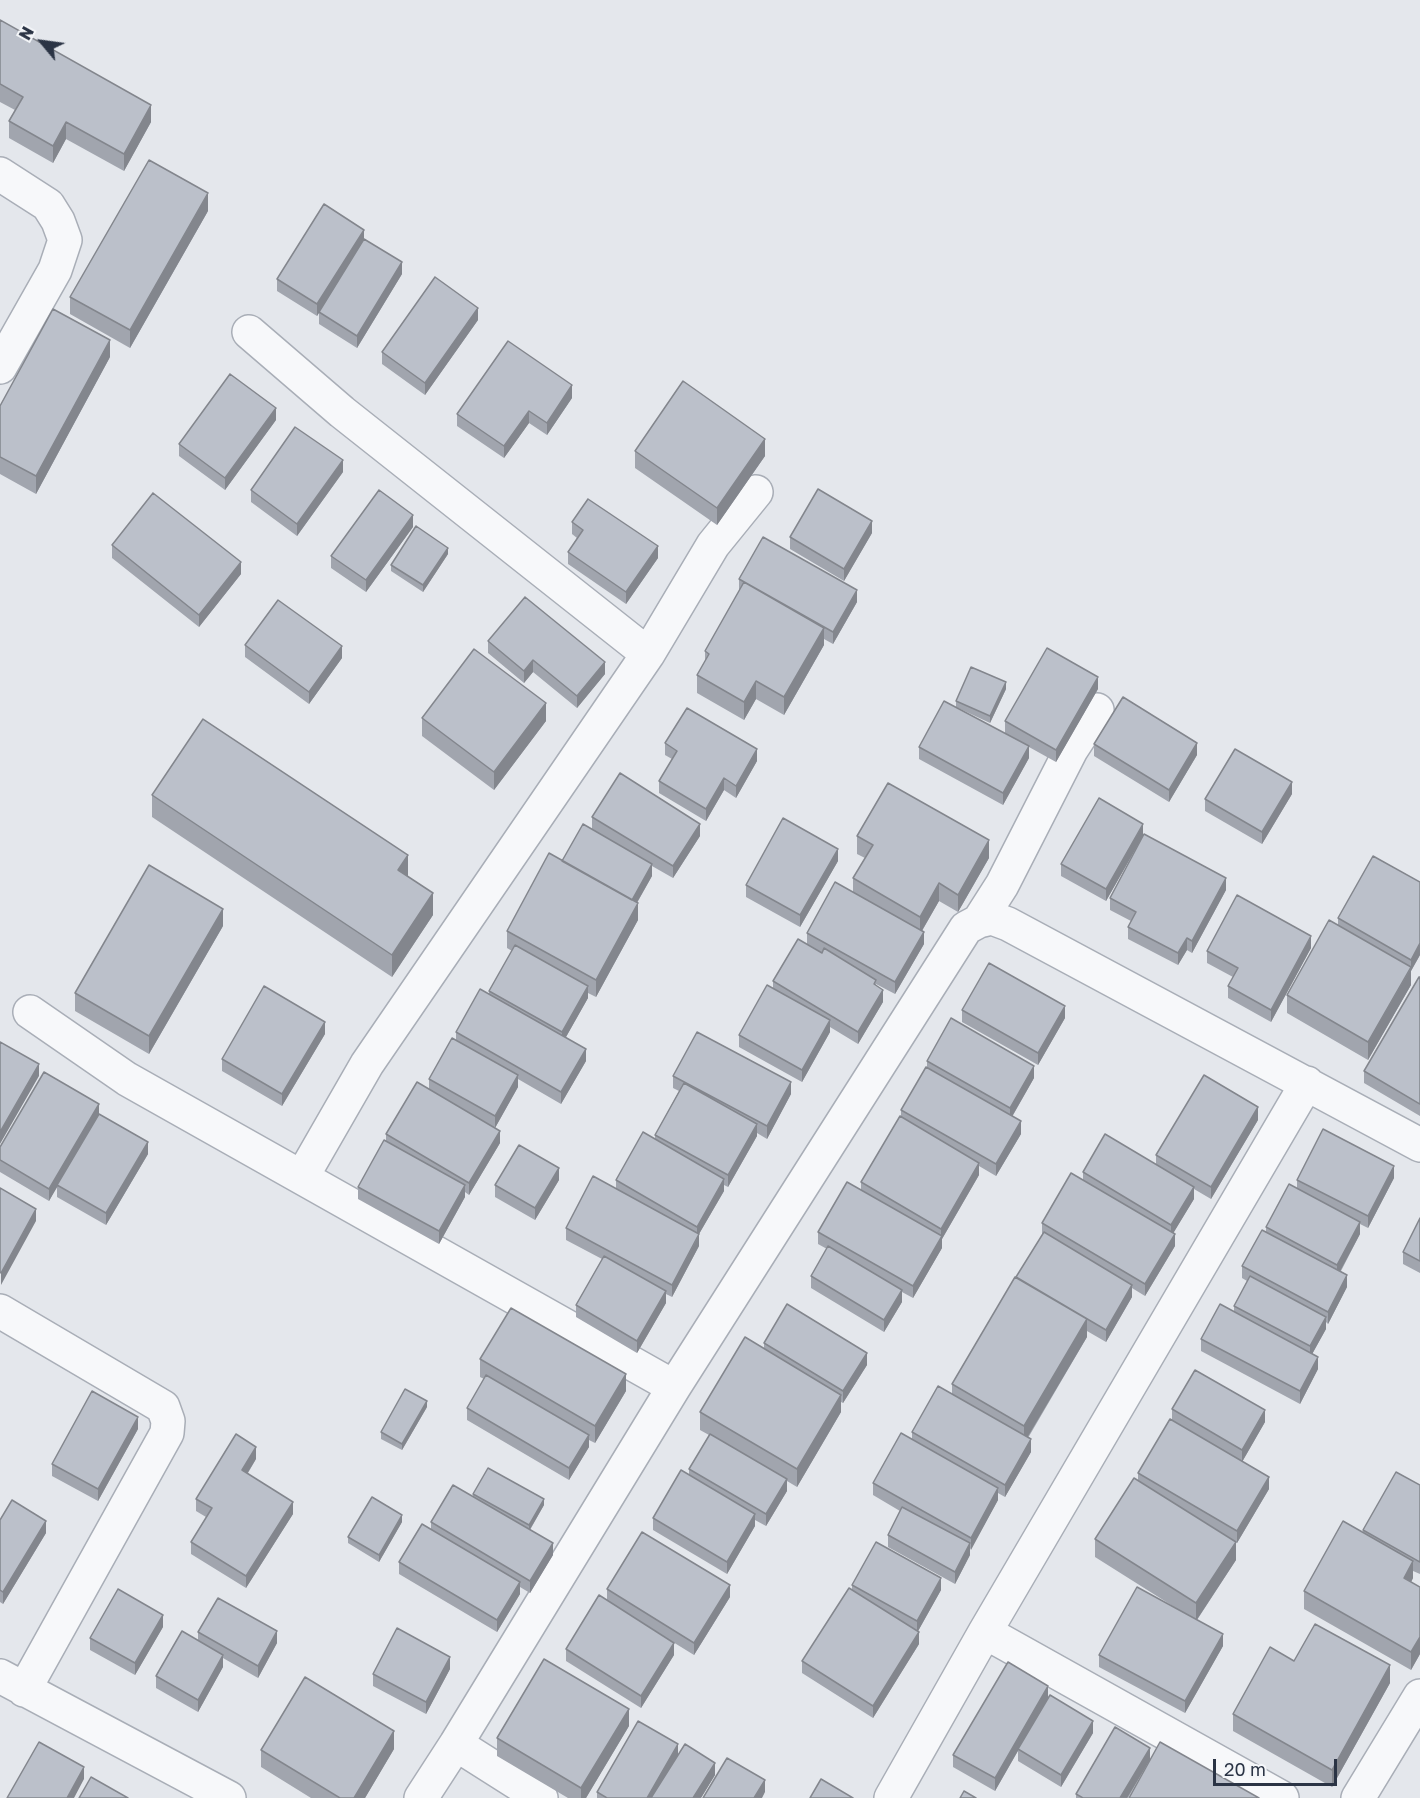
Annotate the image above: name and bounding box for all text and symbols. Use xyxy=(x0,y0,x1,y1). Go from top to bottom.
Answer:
north arrow xyxy=(12,12,72,72)
text: N xyxy=(15,23,38,43)
scale bar xyxy=(1216,1747,1340,1785)
text: 20 m xyxy=(1224,1758,1266,1780)

